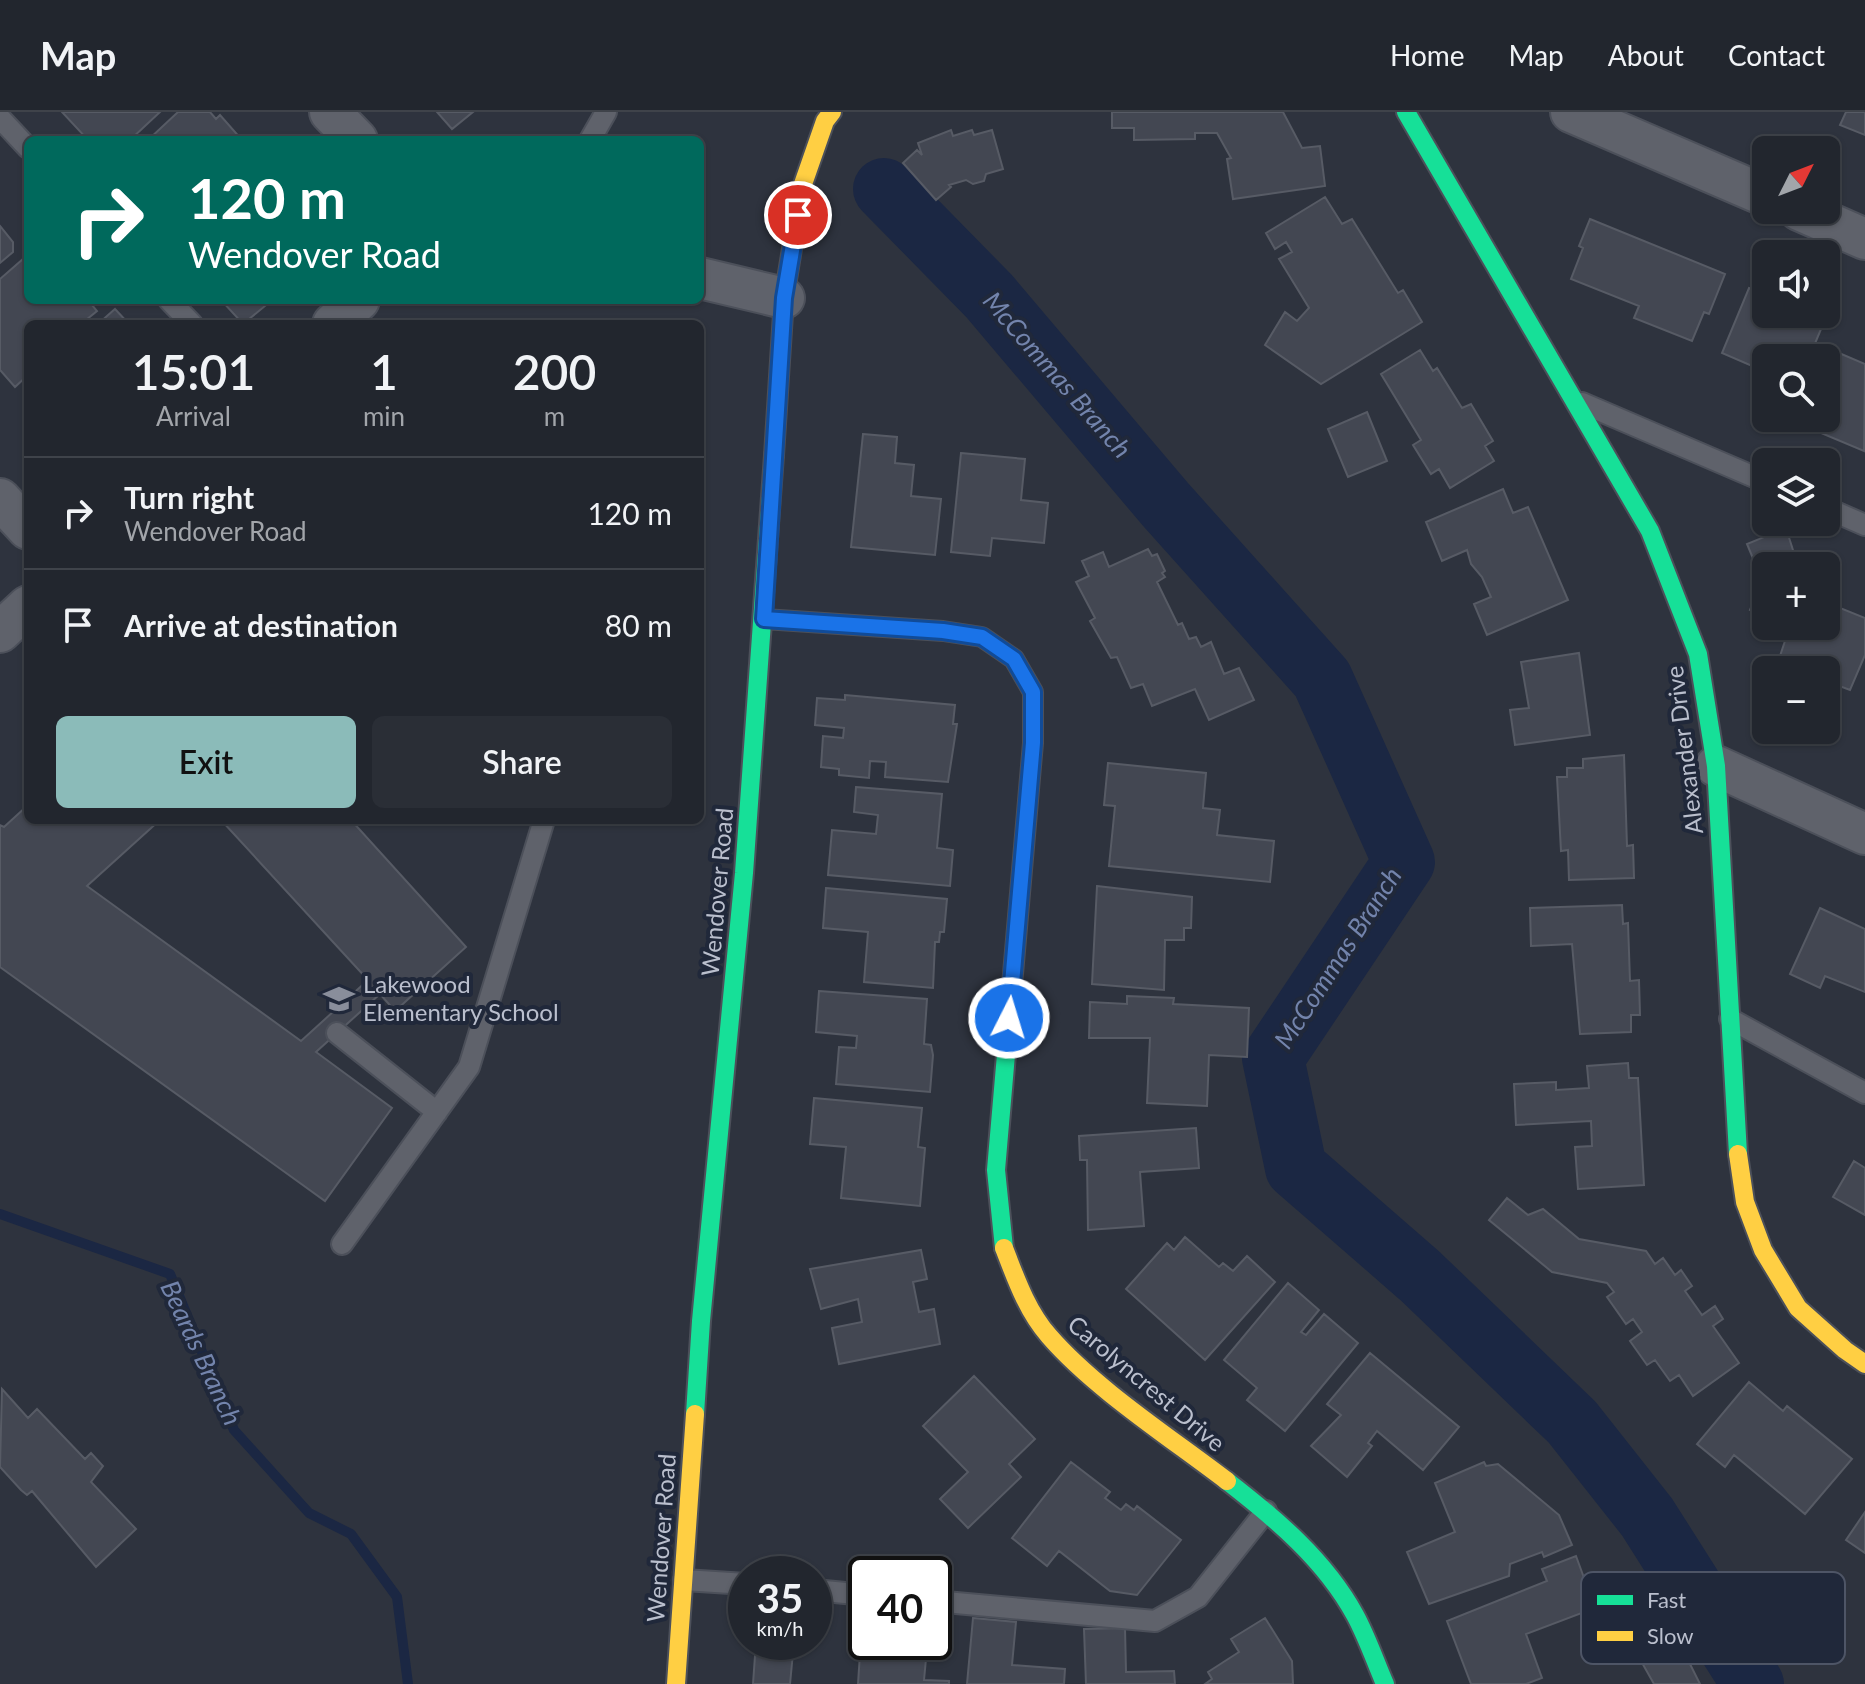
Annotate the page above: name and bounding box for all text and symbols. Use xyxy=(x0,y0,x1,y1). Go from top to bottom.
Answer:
text: Map xyxy=(40,32,116,78)
text: Home xyxy=(1390,38,1465,72)
text: Map xyxy=(1509,38,1564,72)
text: About xyxy=(1608,38,1684,72)
text: Contact xyxy=(1728,38,1825,72)
north arrow xyxy=(1752,136,1840,224)
map controls xyxy=(1752,136,1840,744)
text: 120 m xyxy=(188,164,346,231)
icon: right xyxy=(56,168,160,272)
pin xyxy=(764,181,832,249)
icon: arrive xyxy=(776,193,820,237)
text: Wendover Road xyxy=(188,232,441,276)
button: sound xyxy=(1752,240,1840,328)
water label: McCommas Branch xyxy=(977,285,1139,464)
text: 15:01 xyxy=(132,343,255,400)
text: 1 xyxy=(370,343,398,400)
text: 200 xyxy=(513,343,596,400)
button: search xyxy=(1752,344,1840,432)
text: Arrival xyxy=(156,400,231,432)
text: min xyxy=(363,400,405,432)
text: m xyxy=(544,400,565,432)
button: layers xyxy=(1752,448,1840,536)
text: Turn right xyxy=(124,479,254,515)
icon: right xyxy=(56,491,100,535)
text: 120 m xyxy=(587,495,672,531)
text: Wendover Road xyxy=(124,515,307,547)
button: + xyxy=(1752,552,1840,640)
icon: arrive xyxy=(56,603,100,647)
text: Arrive at destination xyxy=(124,607,398,643)
text: 80 m xyxy=(605,607,672,643)
button: − xyxy=(1752,656,1840,744)
street label: Alexander Drive xyxy=(1659,664,1708,836)
button: Exit xyxy=(56,716,356,808)
button: Share xyxy=(372,716,672,808)
street label: Wendover Road xyxy=(695,807,738,977)
water label: McCommas Branch xyxy=(1267,861,1408,1054)
place label: Lakewood Elementary School xyxy=(363,969,559,1026)
position arrow xyxy=(967,976,1051,1060)
school or university icon: Lakewood Elementary School xyxy=(322,982,356,1016)
water label: Beards Branch xyxy=(154,1275,249,1430)
street label: Carolyncrest Drive xyxy=(1063,1309,1231,1457)
street label: Wendover Road xyxy=(640,1453,681,1623)
speed limit sign: 40 xyxy=(848,1556,952,1660)
legend xyxy=(1581,1572,1845,1664)
text: 35 xyxy=(757,1574,803,1622)
text: Fast xyxy=(1647,1586,1686,1613)
text: km/h xyxy=(757,1616,803,1640)
text: Slow xyxy=(1647,1622,1694,1649)

